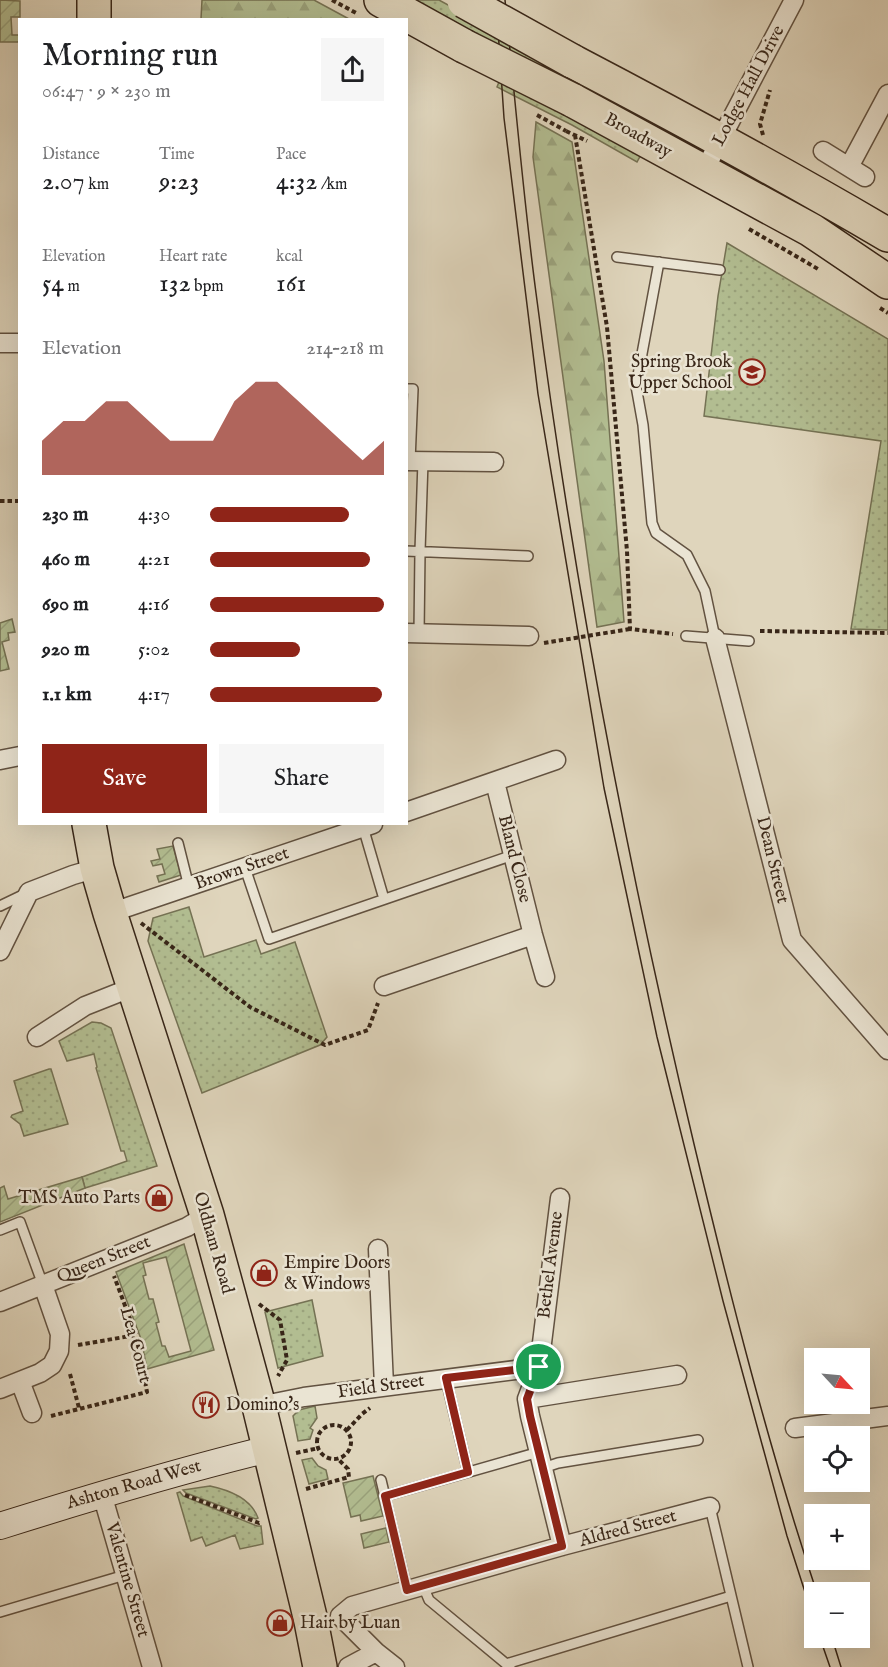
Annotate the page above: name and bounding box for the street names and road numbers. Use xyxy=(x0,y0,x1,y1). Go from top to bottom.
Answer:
street label: Lodge Hall Drive xyxy=(708,22,790,150)
street label: Broadway xyxy=(600,108,676,164)
street label: Bland Close xyxy=(492,813,536,905)
street label: Dean Street xyxy=(750,814,794,906)
street label: Brown Street xyxy=(192,842,292,896)
street label: Oldham Road xyxy=(187,1189,239,1297)
street label: Bethel Avenue xyxy=(533,1210,569,1320)
street label: Queen Street xyxy=(54,1231,154,1289)
street label: Lea Court xyxy=(114,1305,156,1385)
street label: Field Street xyxy=(336,1370,426,1404)
street label: Ashton Road West xyxy=(63,1455,204,1515)
street label: Aldred Street xyxy=(576,1505,679,1553)
street label: Valentine Street xyxy=(99,1519,154,1640)

